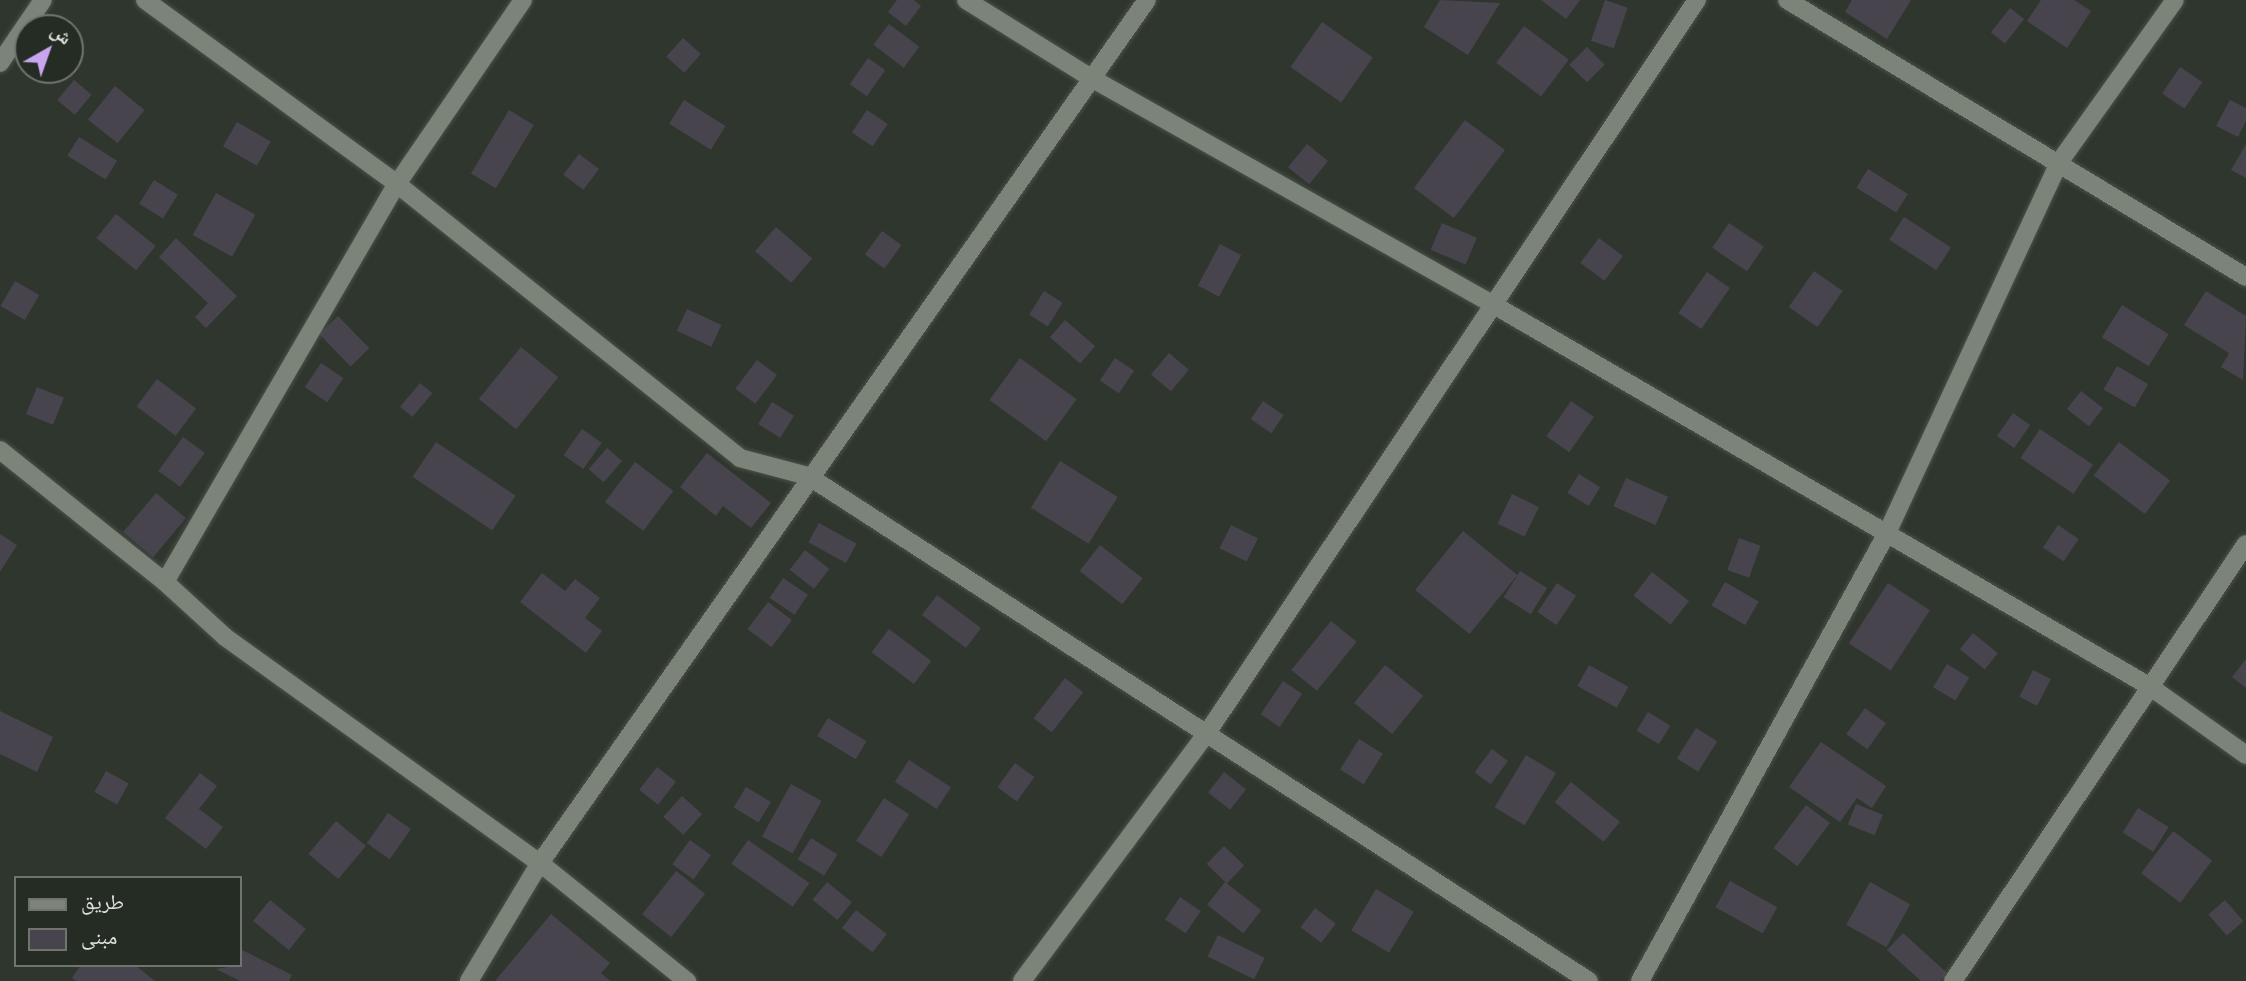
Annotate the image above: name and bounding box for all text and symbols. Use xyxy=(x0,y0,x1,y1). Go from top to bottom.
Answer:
north arrow xyxy=(14,14,84,84)
text: ش xyxy=(46,19,77,49)
legend xyxy=(14,876,242,967)
text: طريق xyxy=(81,889,124,914)
text: مبنى xyxy=(81,924,117,949)

